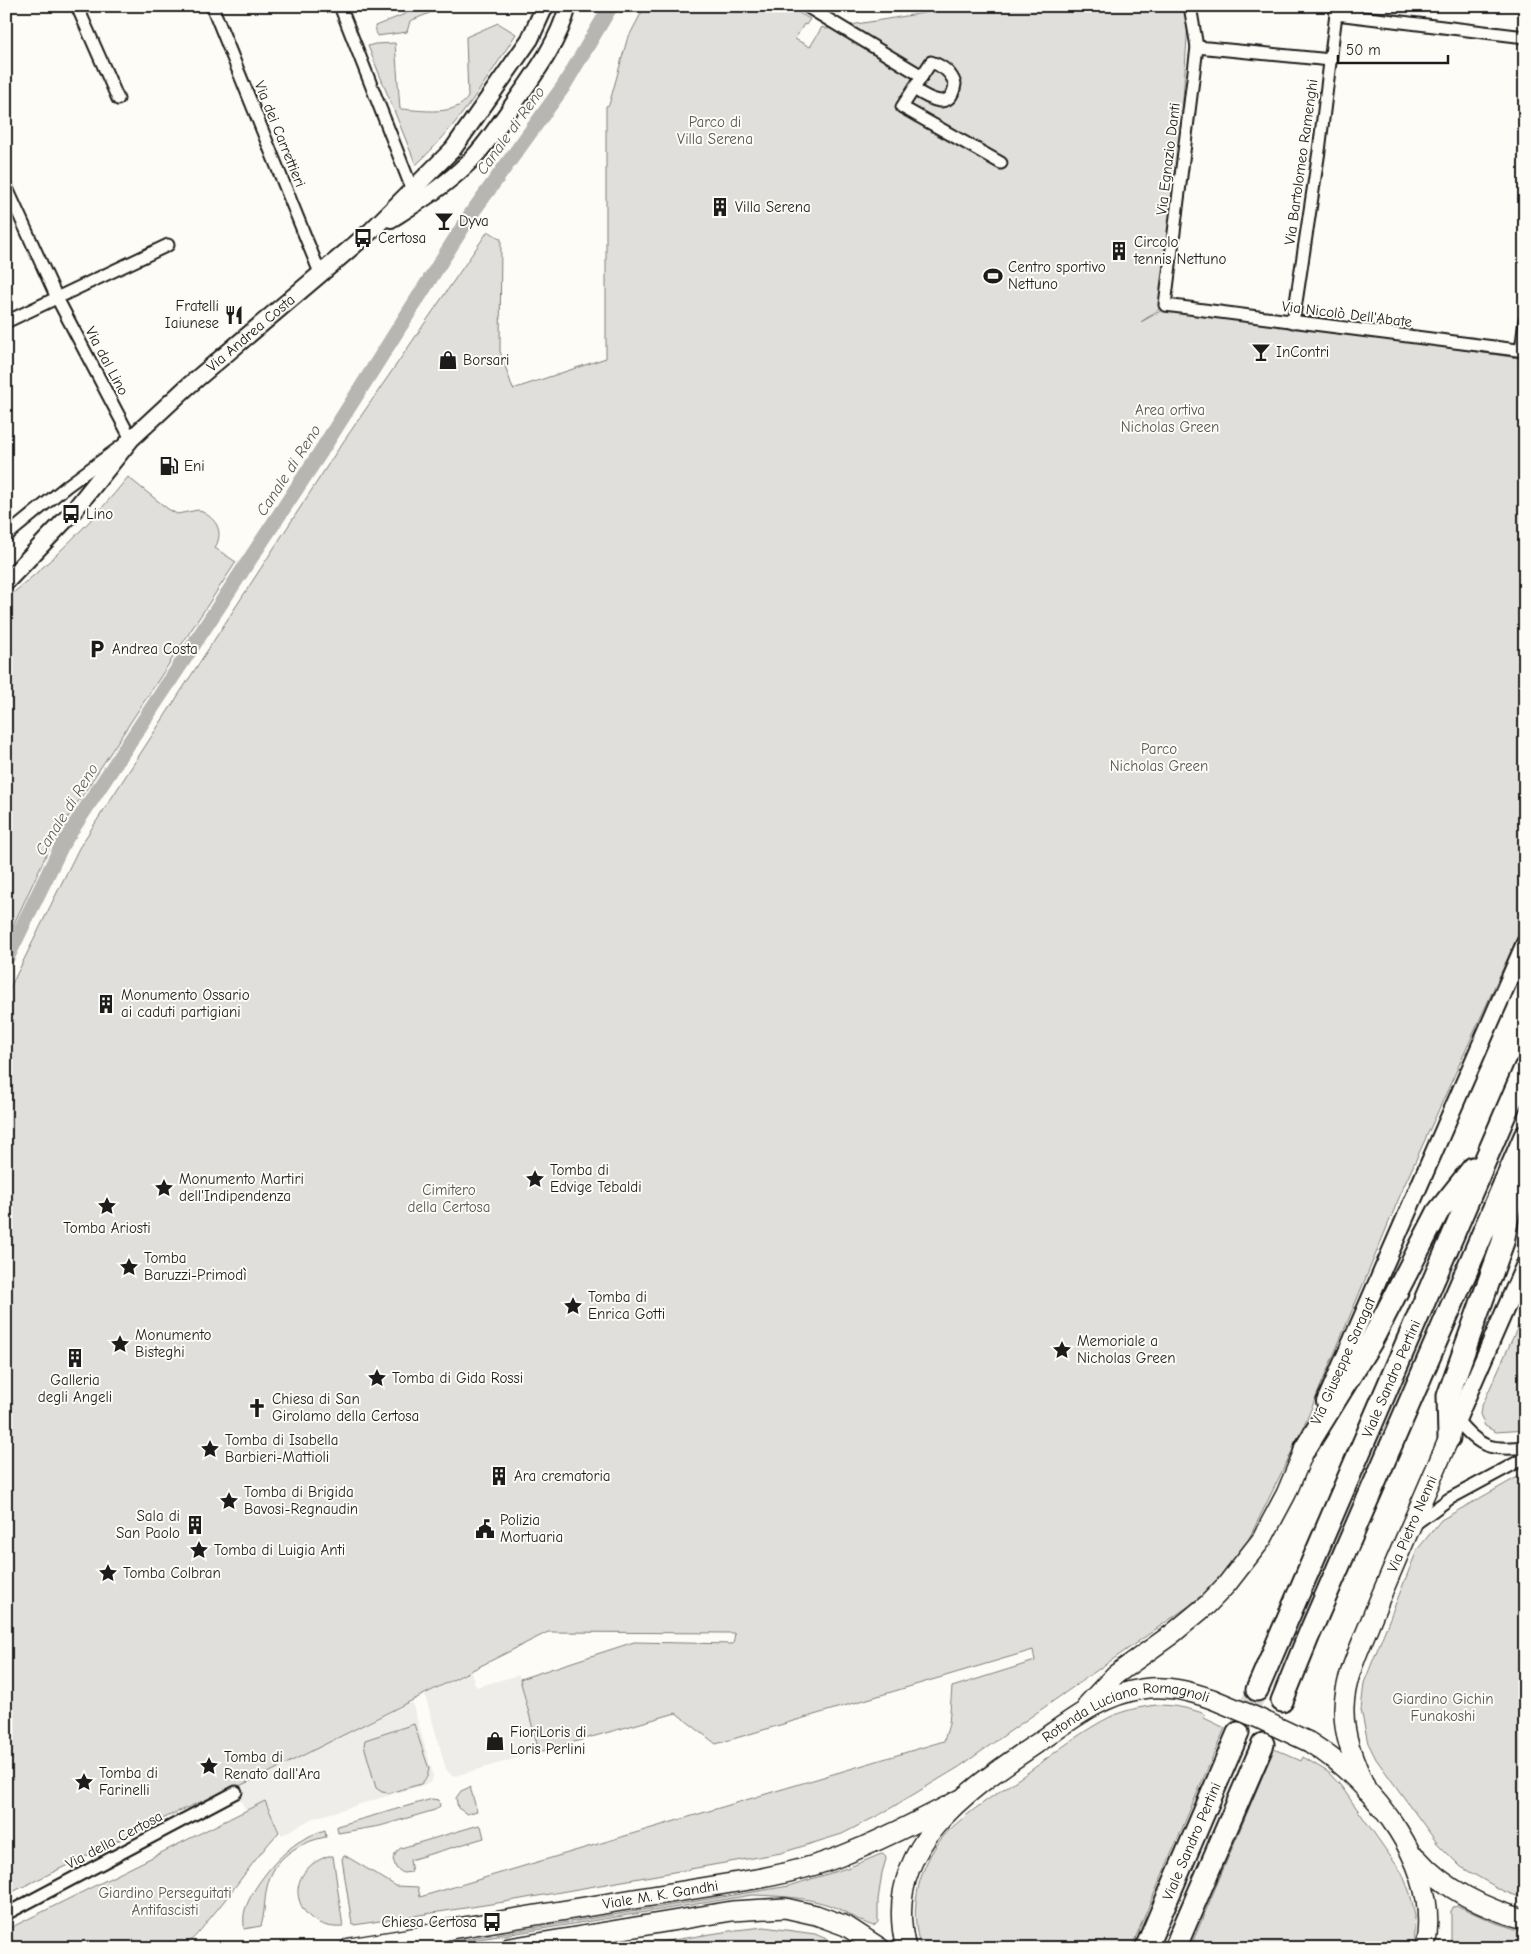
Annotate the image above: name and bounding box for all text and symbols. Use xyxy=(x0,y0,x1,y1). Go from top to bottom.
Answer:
scale bar xyxy=(1338,32,1448,64)
text: 50 m xyxy=(1346,41,1381,59)
street label: Via dei Carrettieri xyxy=(250,78,310,190)
street label: Via Bartolomeo Ramenghi xyxy=(1280,78,1322,246)
water label: Canale di Reno xyxy=(473,83,549,178)
street label: Via Egnazio Danti xyxy=(1152,102,1184,216)
park label: Parco di Villa Serena xyxy=(677,113,753,148)
building icon: Villa Serena xyxy=(709,196,731,218)
place label: Villa Serena xyxy=(735,198,811,216)
bar icon: Dyva xyxy=(433,210,455,232)
place label: Dyva xyxy=(459,212,489,230)
bus stop icon: Certosa xyxy=(352,227,374,249)
place label: Certosa xyxy=(378,229,426,247)
place label: Circolo tennis Nettuno xyxy=(1133,233,1227,268)
building icon: Circolo tennis Nettuno xyxy=(1108,240,1130,262)
place label: Centro sportivo Nettuno xyxy=(1008,258,1106,293)
sports icon: Centro sportivo Nettuno xyxy=(982,265,1004,287)
street label: Via Andrea Costa xyxy=(203,291,298,376)
place label: Fratelli Iaiunese xyxy=(165,297,219,332)
street label: Via Nicolò Dell'Abate xyxy=(1281,297,1414,331)
restaurant icon: Fratelli Iaiunese xyxy=(223,304,245,326)
street label: Via dal Lino xyxy=(81,324,133,399)
bar icon: InContri xyxy=(1250,341,1272,363)
place label: InContri xyxy=(1276,343,1329,361)
shop icon: Borsari xyxy=(437,349,459,371)
place label: Borsari xyxy=(463,351,510,369)
park label: Area ortiva Nicholas Green xyxy=(1121,401,1219,436)
water label: Canale di Reno xyxy=(253,422,325,519)
fuel station icon: Eni xyxy=(158,455,180,477)
place label: Eni xyxy=(184,457,205,475)
bus stop icon: Lino xyxy=(60,503,82,525)
place label: Lino xyxy=(86,505,113,523)
parking icon: Andrea Costa xyxy=(86,638,108,660)
place label: Andrea Costa xyxy=(112,640,198,658)
park label: Parco Nicholas Green xyxy=(1110,740,1208,775)
water label: Canale di Reno xyxy=(32,760,102,859)
place label: Monumento Ossario ai caduti partigiani xyxy=(121,986,250,1021)
building icon: Monumento Ossario ai caduti partigiani xyxy=(95,993,117,1015)
place label: Tomba di Edvige Tebaldi xyxy=(550,1161,642,1196)
place icon: Tomba di Edvige Tebaldi xyxy=(524,1168,546,1190)
place label: Monumento Martiri dell'Indipendenza xyxy=(179,1170,304,1205)
place icon: Monumento Martiri dell'Indipendenza xyxy=(153,1177,175,1199)
park label: Cimitero della Certosa xyxy=(407,1181,491,1216)
place icon: Tomba Ariosti xyxy=(96,1195,118,1217)
place label: Tomba Ariosti xyxy=(63,1219,151,1237)
place label: Tomba Baruzzi-Primodì xyxy=(144,1249,247,1284)
place icon: Tomba Baruzzi-Primodì xyxy=(118,1256,140,1278)
place label: Tomba di Enrica Gotti xyxy=(588,1288,665,1323)
street label: Via Giuseppe Saragat xyxy=(1307,1294,1379,1428)
place icon: Tomba di Enrica Gotti xyxy=(562,1295,584,1317)
street label: Viale Sandro Pertini xyxy=(1358,1317,1424,1440)
place label: Monumento Bisteghi xyxy=(135,1326,212,1361)
place label: Memoriale a Nicholas Green xyxy=(1077,1332,1176,1367)
place icon: Monumento Bisteghi xyxy=(109,1333,131,1355)
place icon: Memoriale a Nicholas Green xyxy=(1051,1339,1073,1361)
building icon: Galleria degli Angeli xyxy=(64,1347,86,1369)
place icon: Tomba di Gida Rossi xyxy=(366,1367,388,1389)
place label: Tomba di Gida Rossi xyxy=(392,1369,523,1387)
place label: Galleria degli Angeli xyxy=(38,1371,112,1406)
place label: Chiesa di San Girolamo della Certosa xyxy=(272,1390,419,1425)
church icon: Chiesa di San Girolamo della Certosa xyxy=(246,1397,268,1419)
place label: Tomba di Isabella Barbieri-Mattioli xyxy=(225,1431,339,1466)
place icon: Tomba di Isabella Barbieri-Mattioli xyxy=(199,1438,221,1460)
building icon: Ara crematoria xyxy=(488,1465,510,1487)
place label: Ara crematoria xyxy=(514,1467,611,1485)
street label: Via Pietro Nenni xyxy=(1383,1473,1441,1575)
place label: Tomba di Brigida Bavosi-Regnaudin xyxy=(244,1483,358,1518)
place icon: Tomba di Brigida Bavosi-Regnaudin xyxy=(218,1490,240,1512)
place label: Sala di San Paolo xyxy=(116,1507,180,1542)
place label: Polizia Mortuaria xyxy=(500,1511,563,1546)
building icon: Sala di San Paolo xyxy=(184,1514,206,1536)
public building icon: Polizia Mortuaria xyxy=(474,1518,496,1540)
place icon: Tomba di Luigia Anti xyxy=(188,1539,210,1561)
place label: Tomba di Luigia Anti xyxy=(214,1541,345,1559)
place icon: Tomba Colbran xyxy=(97,1562,119,1584)
place label: Tomba Colbran xyxy=(123,1564,221,1582)
street label: Rotonda Luciano Romagnoli xyxy=(1038,1679,1212,1746)
park label: Giardino Gichin Funakoshi xyxy=(1392,1690,1494,1725)
place label: FioriLoris di Loris Perlini xyxy=(510,1723,587,1758)
shop icon: FioriLoris di Loris Perlini xyxy=(484,1730,506,1752)
place label: Tomba di Renato dall'Ara xyxy=(224,1748,320,1783)
place icon: Tomba di Renato dall'Ara xyxy=(198,1755,220,1777)
place label: Tomba di Farinelli xyxy=(99,1764,158,1799)
place icon: Tomba di Farinelli xyxy=(73,1771,95,1793)
street label: Viale Sandro Pertini xyxy=(1158,1780,1225,1903)
street label: Via della Certosa xyxy=(62,1807,166,1873)
street label: Viale M. K. Gandhi xyxy=(601,1876,719,1913)
park label: Giardino Perseguitati Antifascisti xyxy=(98,1884,232,1919)
bus stop icon: Chiesa Certosa xyxy=(481,1911,503,1933)
place label: Chiesa Certosa xyxy=(382,1913,477,1931)

